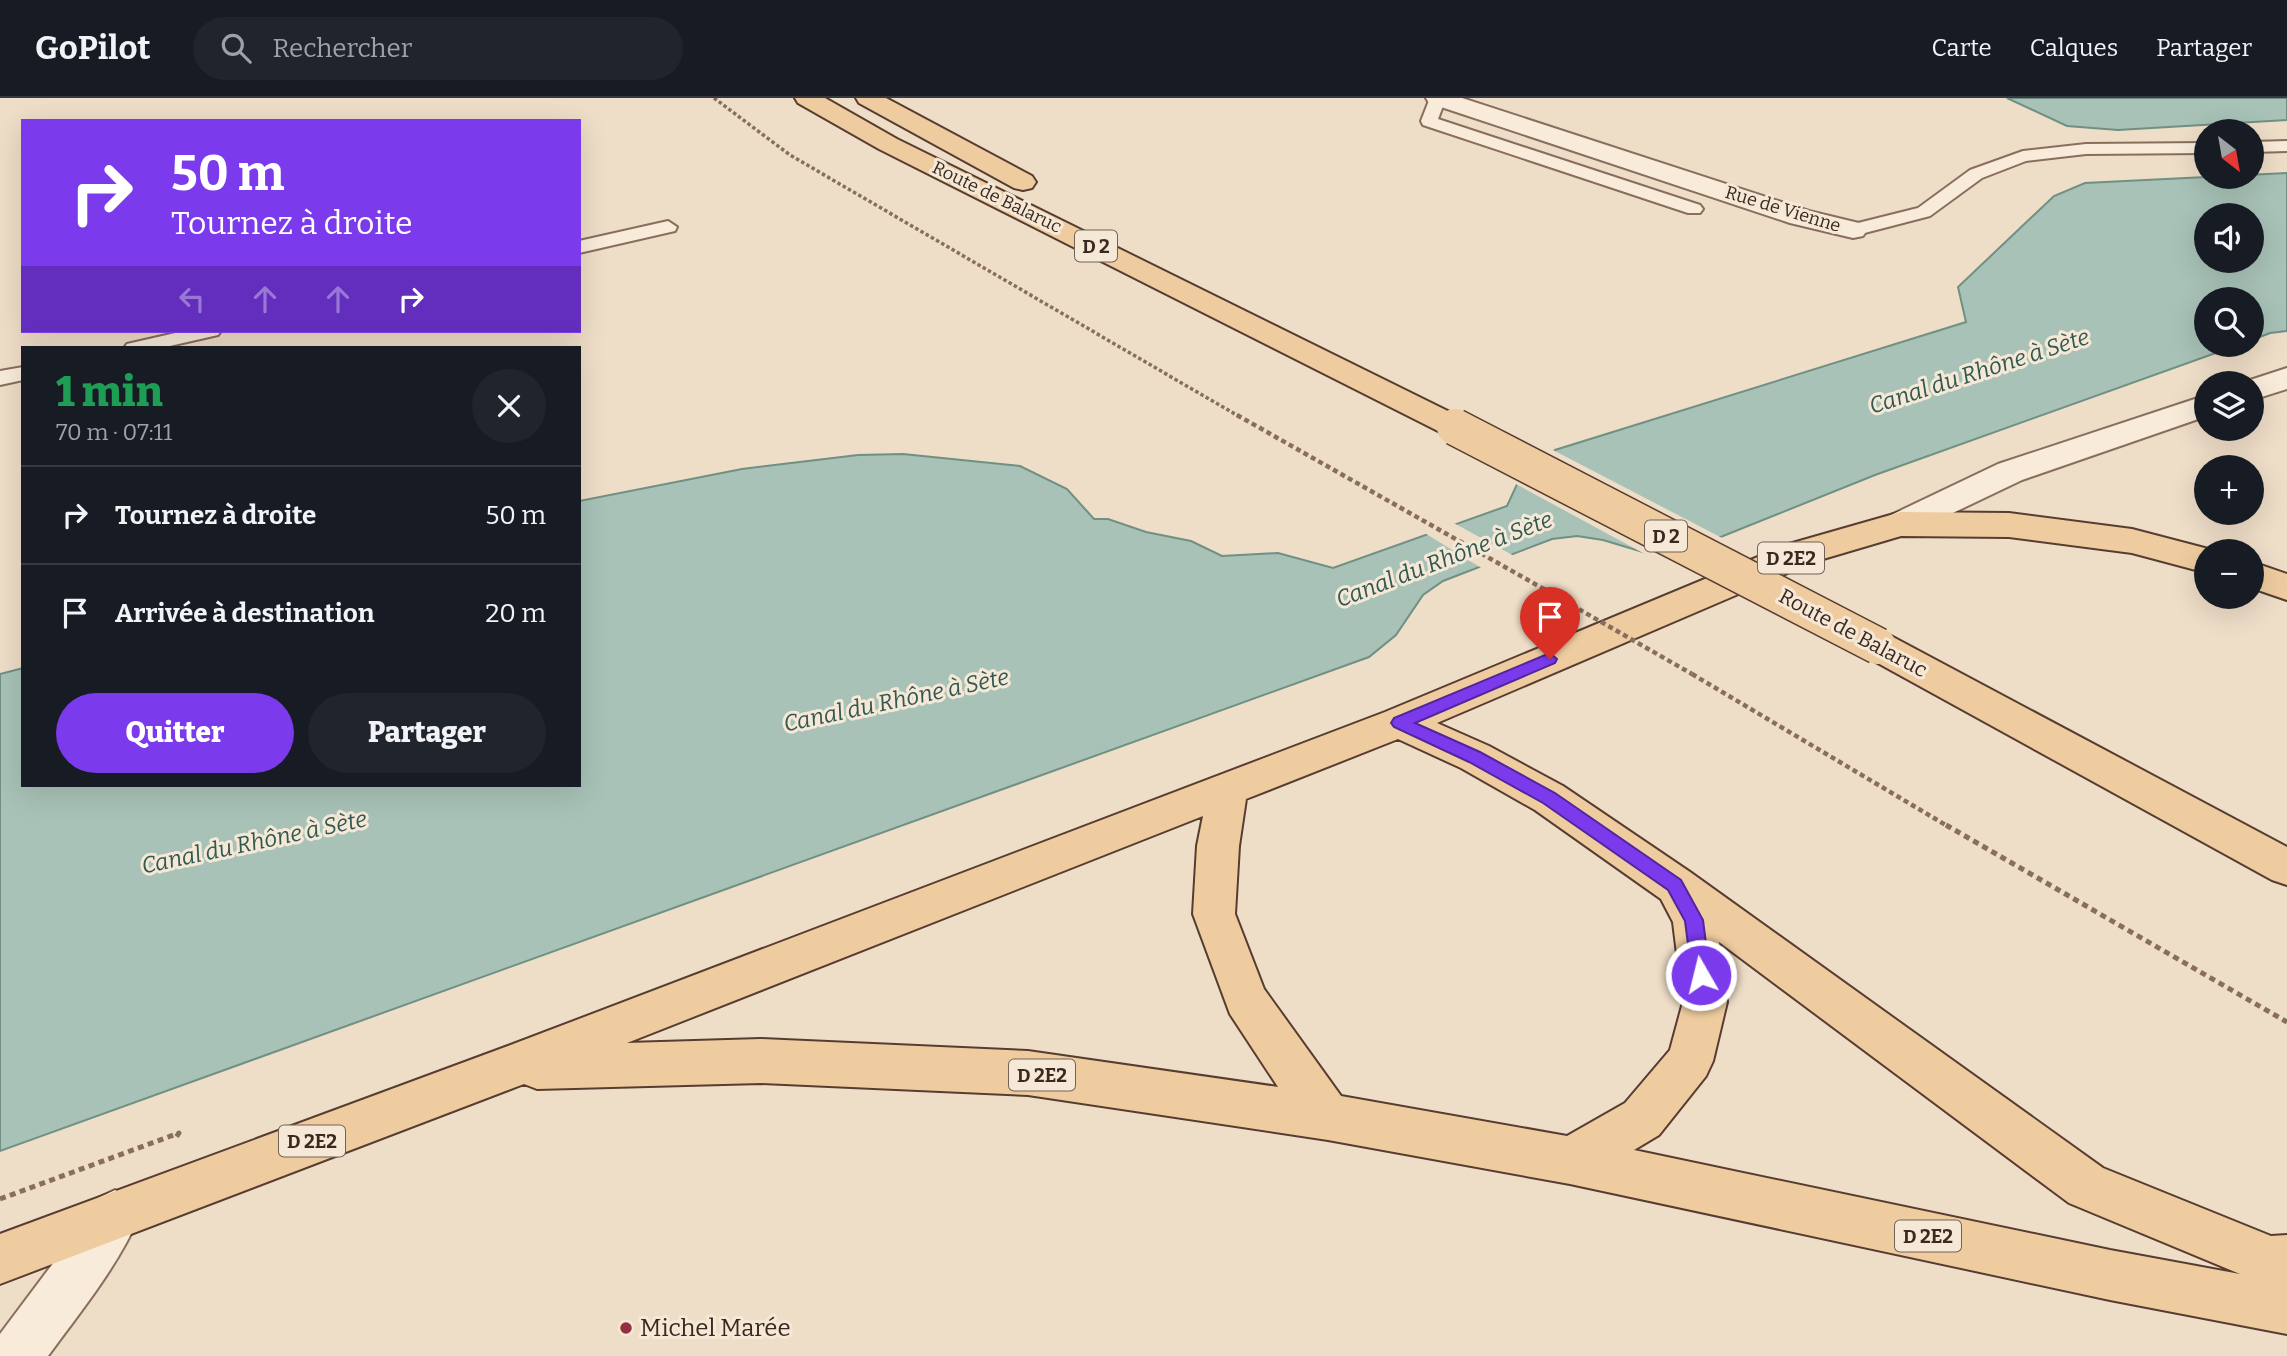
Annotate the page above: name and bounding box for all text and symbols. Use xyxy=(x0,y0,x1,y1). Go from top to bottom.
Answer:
search box xyxy=(193,17,683,80)
text: GoPilot xyxy=(35,28,151,68)
icon: search xyxy=(217,29,255,67)
text: Rechercher xyxy=(273,33,412,64)
text: Carte xyxy=(1932,34,1992,62)
text: Calques xyxy=(2030,34,2118,62)
text: Partager xyxy=(2156,34,2252,62)
north arrow xyxy=(2194,119,2264,189)
map controls xyxy=(2194,119,2264,609)
text: 50 m xyxy=(171,144,284,203)
icon: right xyxy=(56,147,147,238)
street label: Route de Balaruc xyxy=(929,156,1065,238)
street label: Rue de Vienne xyxy=(1723,181,1843,237)
button: sound xyxy=(2194,203,2264,273)
text: Tournez à droite xyxy=(171,204,413,242)
road number: D 2 xyxy=(1075,230,1117,262)
icon: left xyxy=(173,280,211,318)
icon: ahead xyxy=(246,280,284,318)
icon: ahead xyxy=(319,280,357,318)
icon: right xyxy=(392,280,430,318)
button: search xyxy=(2194,287,2264,357)
water label: Canal du Rhône à Sète xyxy=(1865,322,2093,420)
text: 1 min xyxy=(56,367,163,417)
button: close xyxy=(472,369,546,443)
button: layers xyxy=(2194,371,2264,441)
text: 70 m · 07:11 xyxy=(56,418,172,446)
button: + xyxy=(2194,455,2264,525)
icon: right xyxy=(56,496,94,534)
text: Tournez à droite xyxy=(115,500,316,531)
text: 50 m xyxy=(485,500,546,531)
water label: Canal du Rhône à Sète xyxy=(1332,505,1557,613)
road number: D 2 xyxy=(1645,520,1687,551)
button: − xyxy=(2194,539,2264,609)
road number: D 2E2 xyxy=(1758,542,1824,573)
street label: Route de Balaruc xyxy=(1774,583,1932,683)
pin xyxy=(1520,587,1580,659)
icon: arrive xyxy=(56,594,94,632)
text: Arrivée à destination xyxy=(115,598,374,629)
text: 20 m xyxy=(485,598,546,629)
icon: arrive xyxy=(1531,598,1569,636)
water label: Canal du Rhône à Sète xyxy=(781,662,1012,738)
button: Quitter xyxy=(56,693,294,773)
button: Partager xyxy=(308,693,546,773)
water label: Canal du Rhône à Sète xyxy=(139,804,370,880)
position arrow xyxy=(1664,938,1738,1012)
road number: D 2E2 xyxy=(1009,1060,1075,1091)
road number: D 2E2 xyxy=(279,1126,345,1156)
road number: D 2E2 xyxy=(1895,1220,1961,1252)
place label: Michel Marée xyxy=(640,1314,791,1342)
marker: Michel Marée xyxy=(618,1320,634,1336)

